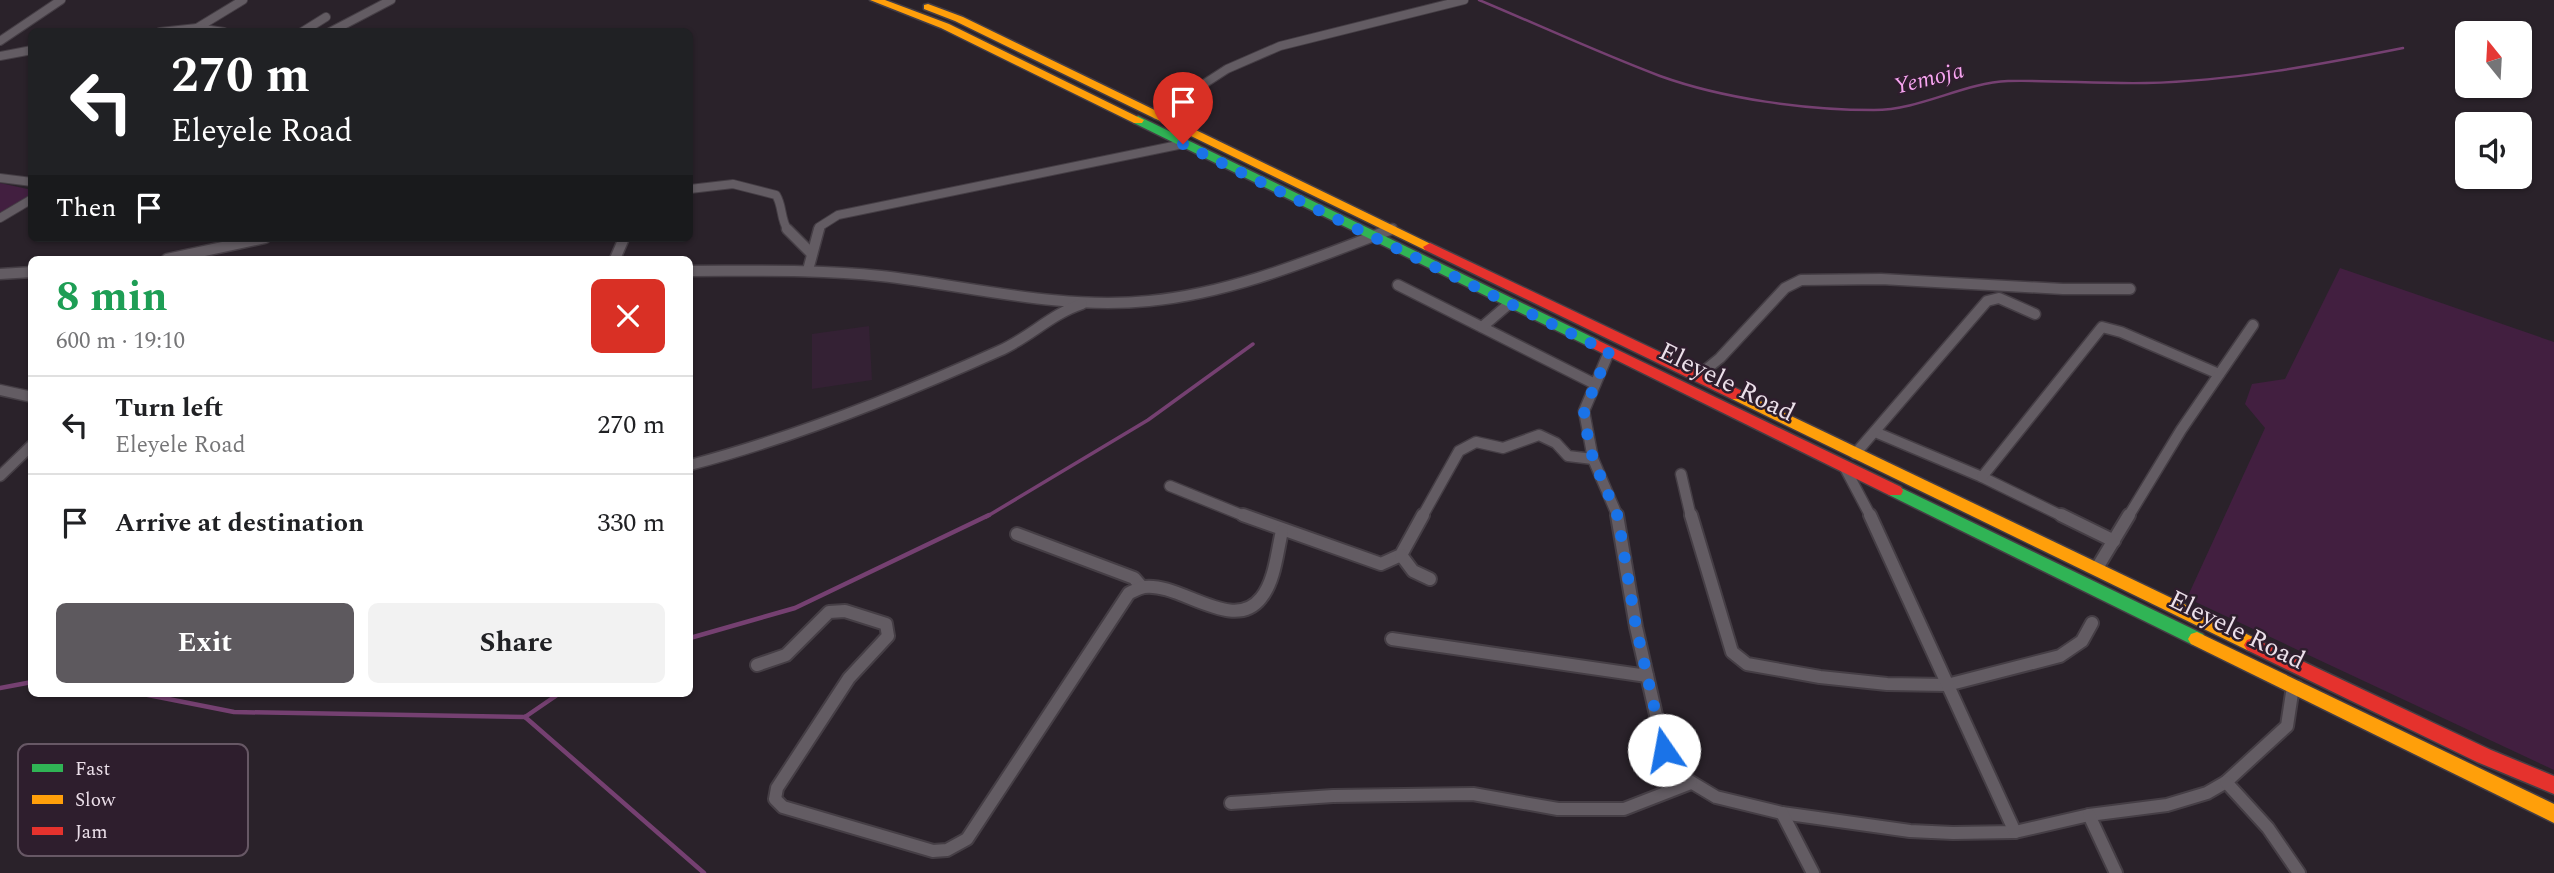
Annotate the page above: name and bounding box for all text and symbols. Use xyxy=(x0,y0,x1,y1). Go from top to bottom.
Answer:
north arrow xyxy=(2455,21,2532,98)
map controls xyxy=(2455,21,2532,189)
text: 270 m xyxy=(171,39,310,114)
water label: Yemoja xyxy=(1890,53,1968,105)
icon: left xyxy=(56,56,147,147)
pin xyxy=(1153,72,1213,144)
icon: arrive xyxy=(1164,83,1202,121)
text: Eleyele Road xyxy=(171,107,353,156)
button: sound xyxy=(2455,112,2532,189)
text: Then xyxy=(56,188,116,228)
icon: arrive xyxy=(130,189,168,227)
text: 8 min xyxy=(56,266,168,329)
button: close xyxy=(591,279,665,353)
text: 600 m · 19:10 xyxy=(56,324,185,359)
street label: Eleyele Road xyxy=(1652,332,1802,432)
text: Turn left xyxy=(115,388,223,428)
text: 270 m xyxy=(597,405,665,445)
icon: left xyxy=(56,406,94,444)
text: Eleyele Road xyxy=(115,428,246,463)
text: Arrive at destination xyxy=(115,503,364,543)
text: 330 m xyxy=(597,503,665,543)
icon: arrive xyxy=(56,504,94,542)
street label: Eleyele Road xyxy=(2162,580,2312,680)
button: Exit xyxy=(56,603,354,683)
button: Share xyxy=(368,603,665,683)
position arrow xyxy=(1627,713,1701,787)
legend xyxy=(18,744,248,856)
text: Fast xyxy=(75,755,111,784)
text: Slow xyxy=(75,786,116,815)
text: Jam xyxy=(75,818,107,847)

